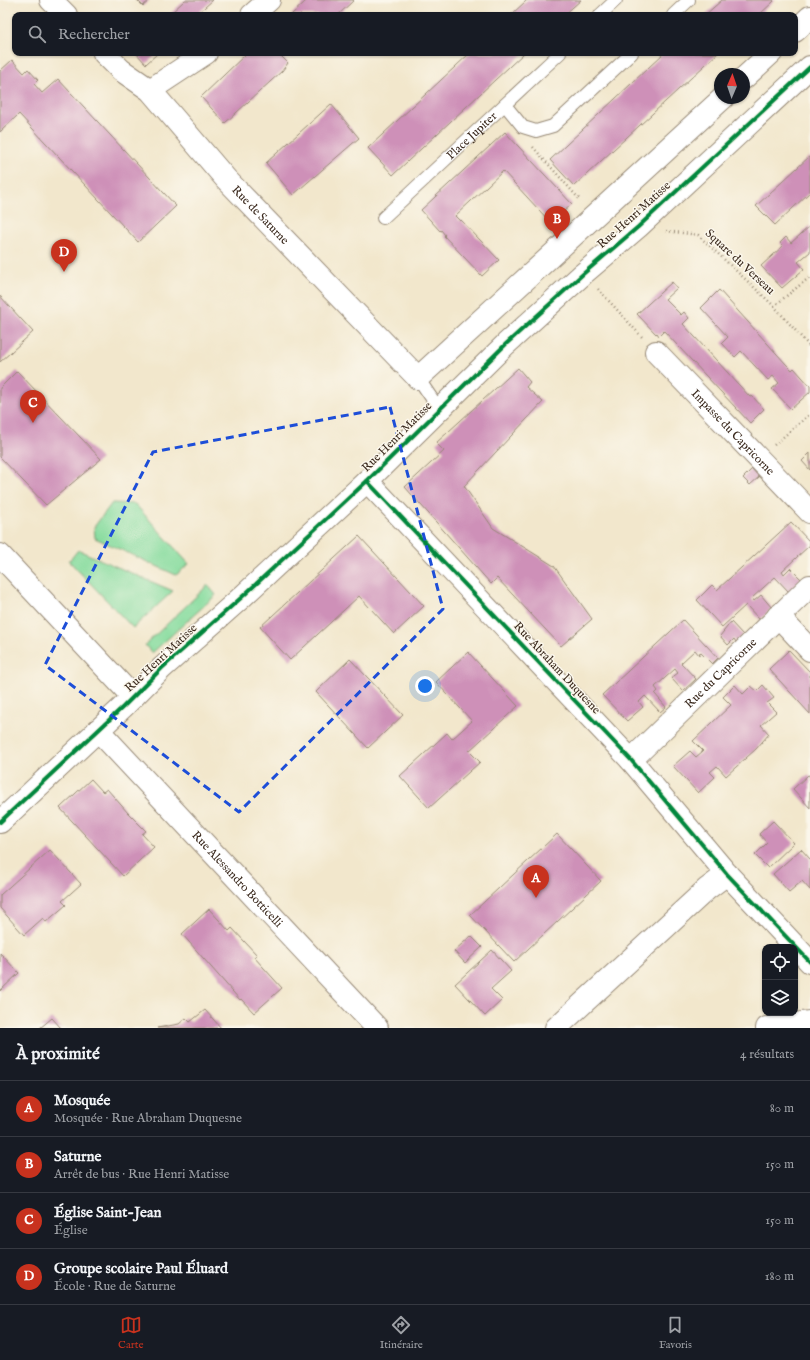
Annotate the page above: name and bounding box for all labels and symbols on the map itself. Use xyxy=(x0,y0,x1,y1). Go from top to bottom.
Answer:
north arrow xyxy=(714,68,750,104)
street label: Place Jupiter xyxy=(443,108,500,163)
street label: Rue Henri Matisse xyxy=(594,178,674,252)
street label: Rue de Saturne xyxy=(229,182,293,248)
pin: B xyxy=(544,206,570,239)
street label: Square du Verseau xyxy=(701,226,778,299)
pin: D xyxy=(51,239,77,272)
street label: Impasse du Capricorne xyxy=(688,386,778,478)
pin: C xyxy=(20,390,46,423)
street label: Rue Henri Matisse xyxy=(359,398,436,475)
street label: Rue Abraham Duquesne xyxy=(510,619,604,718)
street label: Rue Henri Matisse xyxy=(122,620,201,695)
street label: Rue du Capricorne xyxy=(682,634,760,711)
your location xyxy=(415,676,435,696)
street label: Rue Alessandro Botticelli xyxy=(189,828,286,930)
pin: A xyxy=(523,865,549,898)

